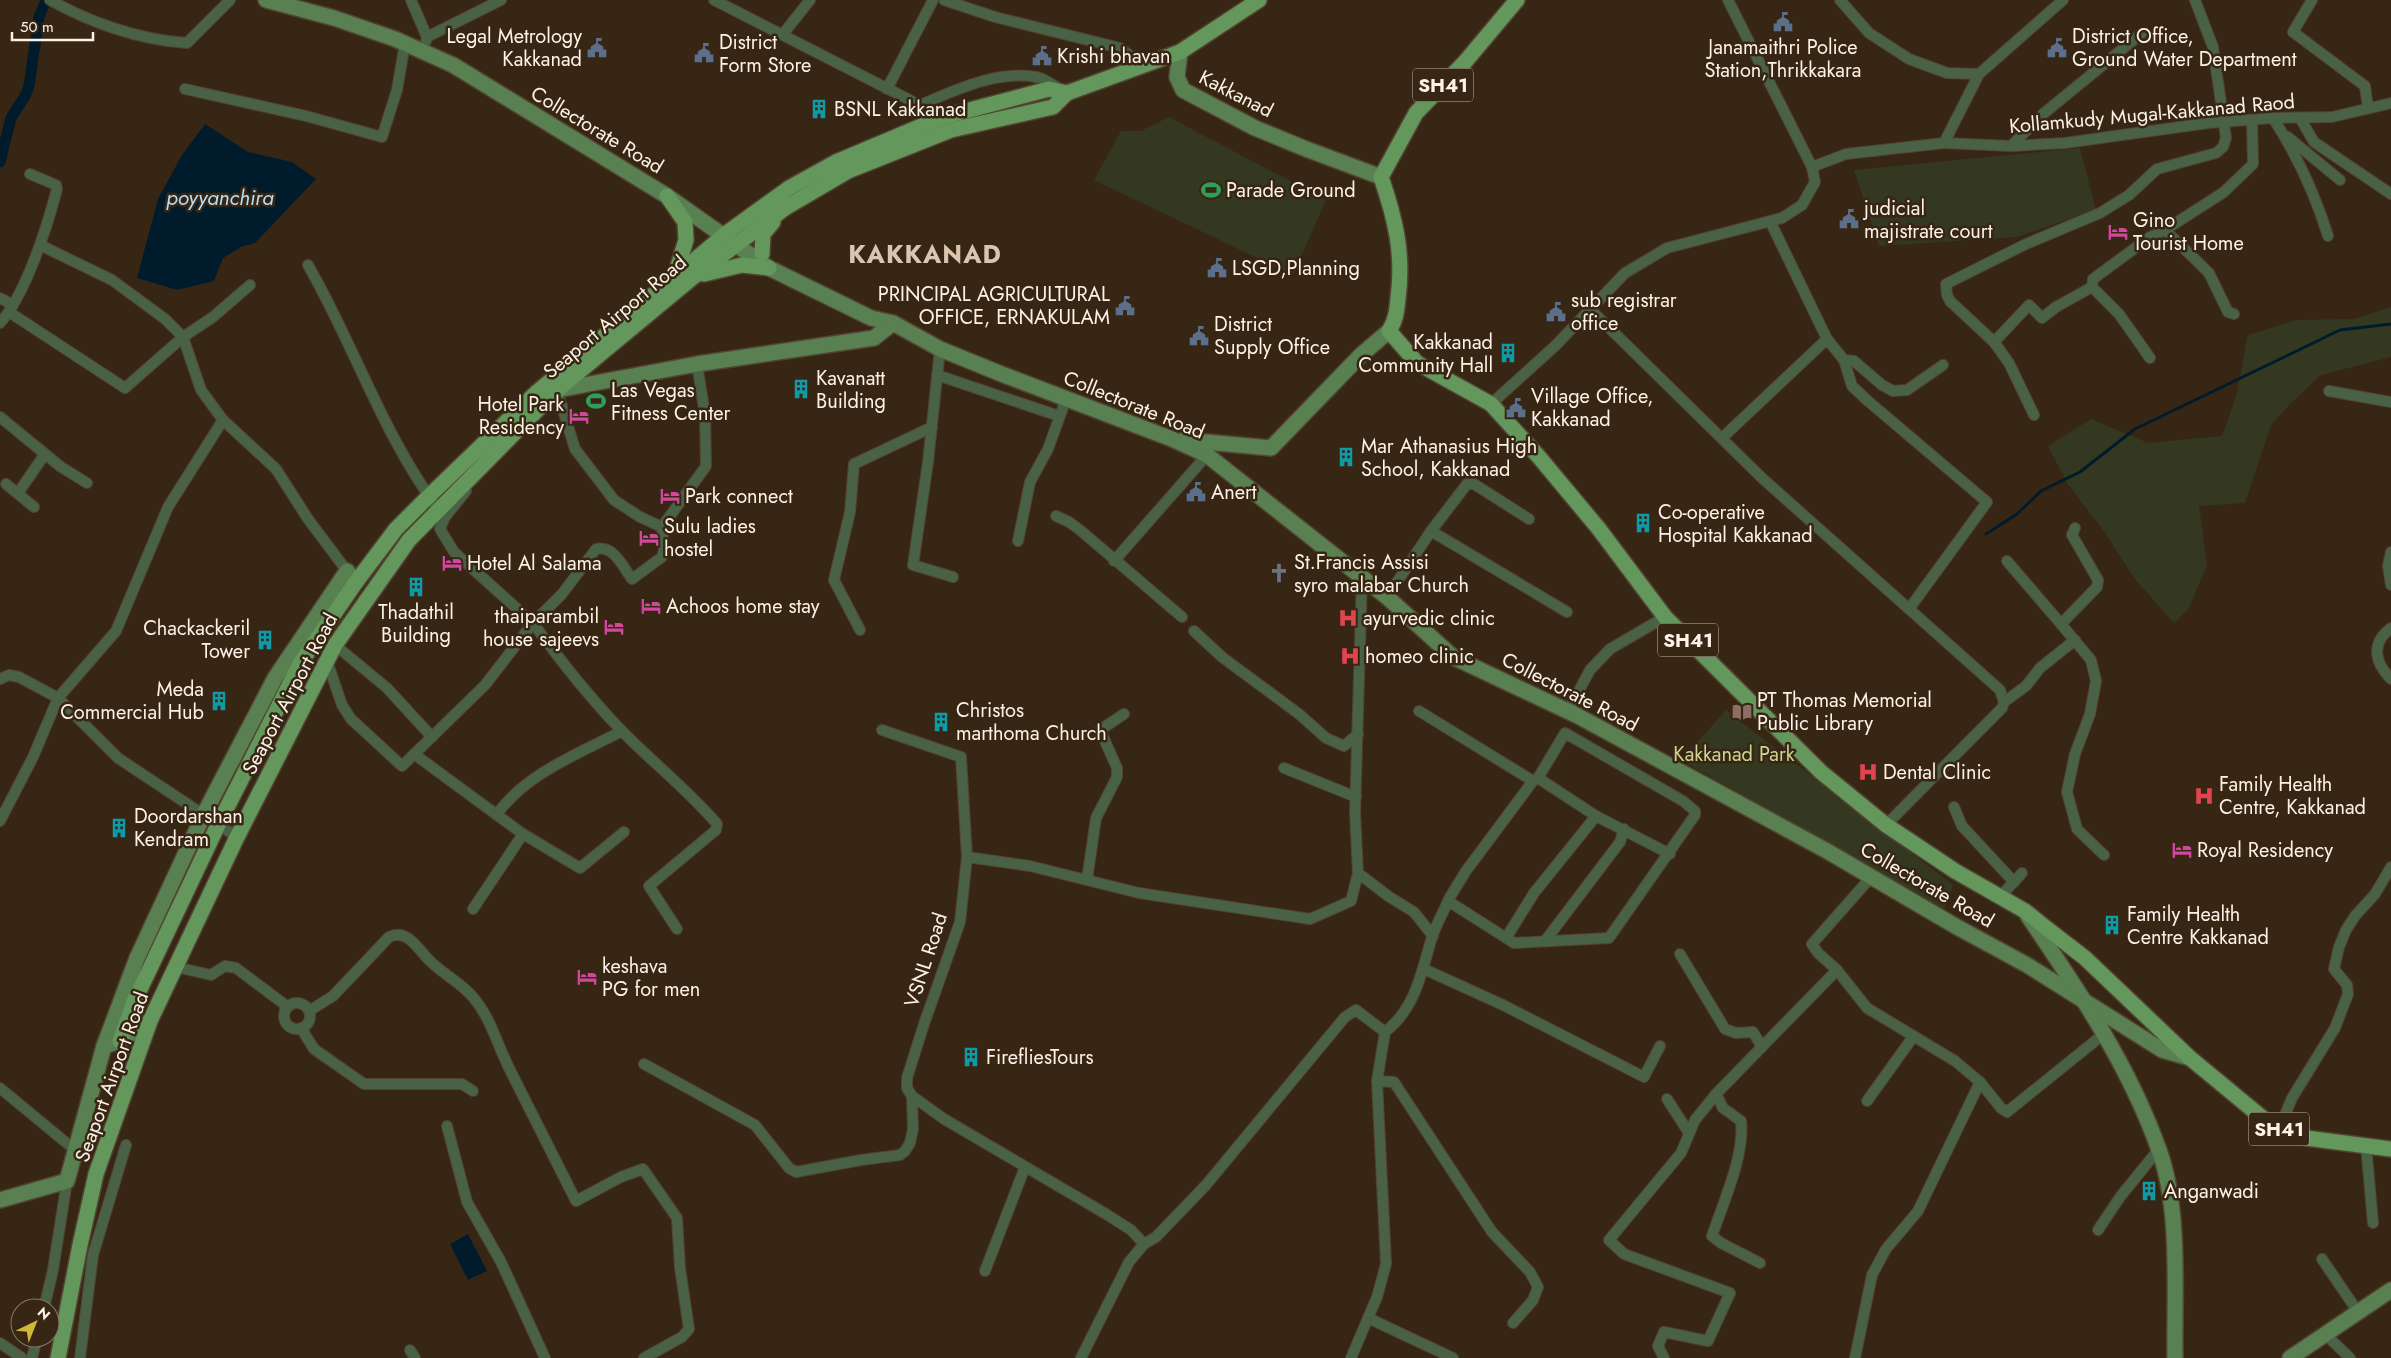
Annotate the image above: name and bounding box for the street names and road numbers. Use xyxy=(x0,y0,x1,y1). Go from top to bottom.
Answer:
street label: Kakkanad xyxy=(1194,63,1278,125)
road number: SH41 xyxy=(1413,68,1473,102)
street label: Collectorate Road xyxy=(525,79,669,181)
street label: Kollamkudy Mugal-Kakkanad Raod xyxy=(2008,87,2296,141)
street label: Seaport Airport Road xyxy=(537,248,693,386)
street label: Collectorate Road xyxy=(1059,363,1209,447)
street label: Seaport Airport Road xyxy=(235,608,345,780)
road number: SH41 xyxy=(1658,624,1718,656)
street label: Collectorate Road xyxy=(1497,645,1643,739)
street label: Collectorate Road xyxy=(1855,835,1999,935)
street label: VSNL Road xyxy=(897,909,955,1011)
street label: Seaport Airport Road xyxy=(68,988,156,1166)
road number: SH41 xyxy=(2249,1112,2309,1146)

